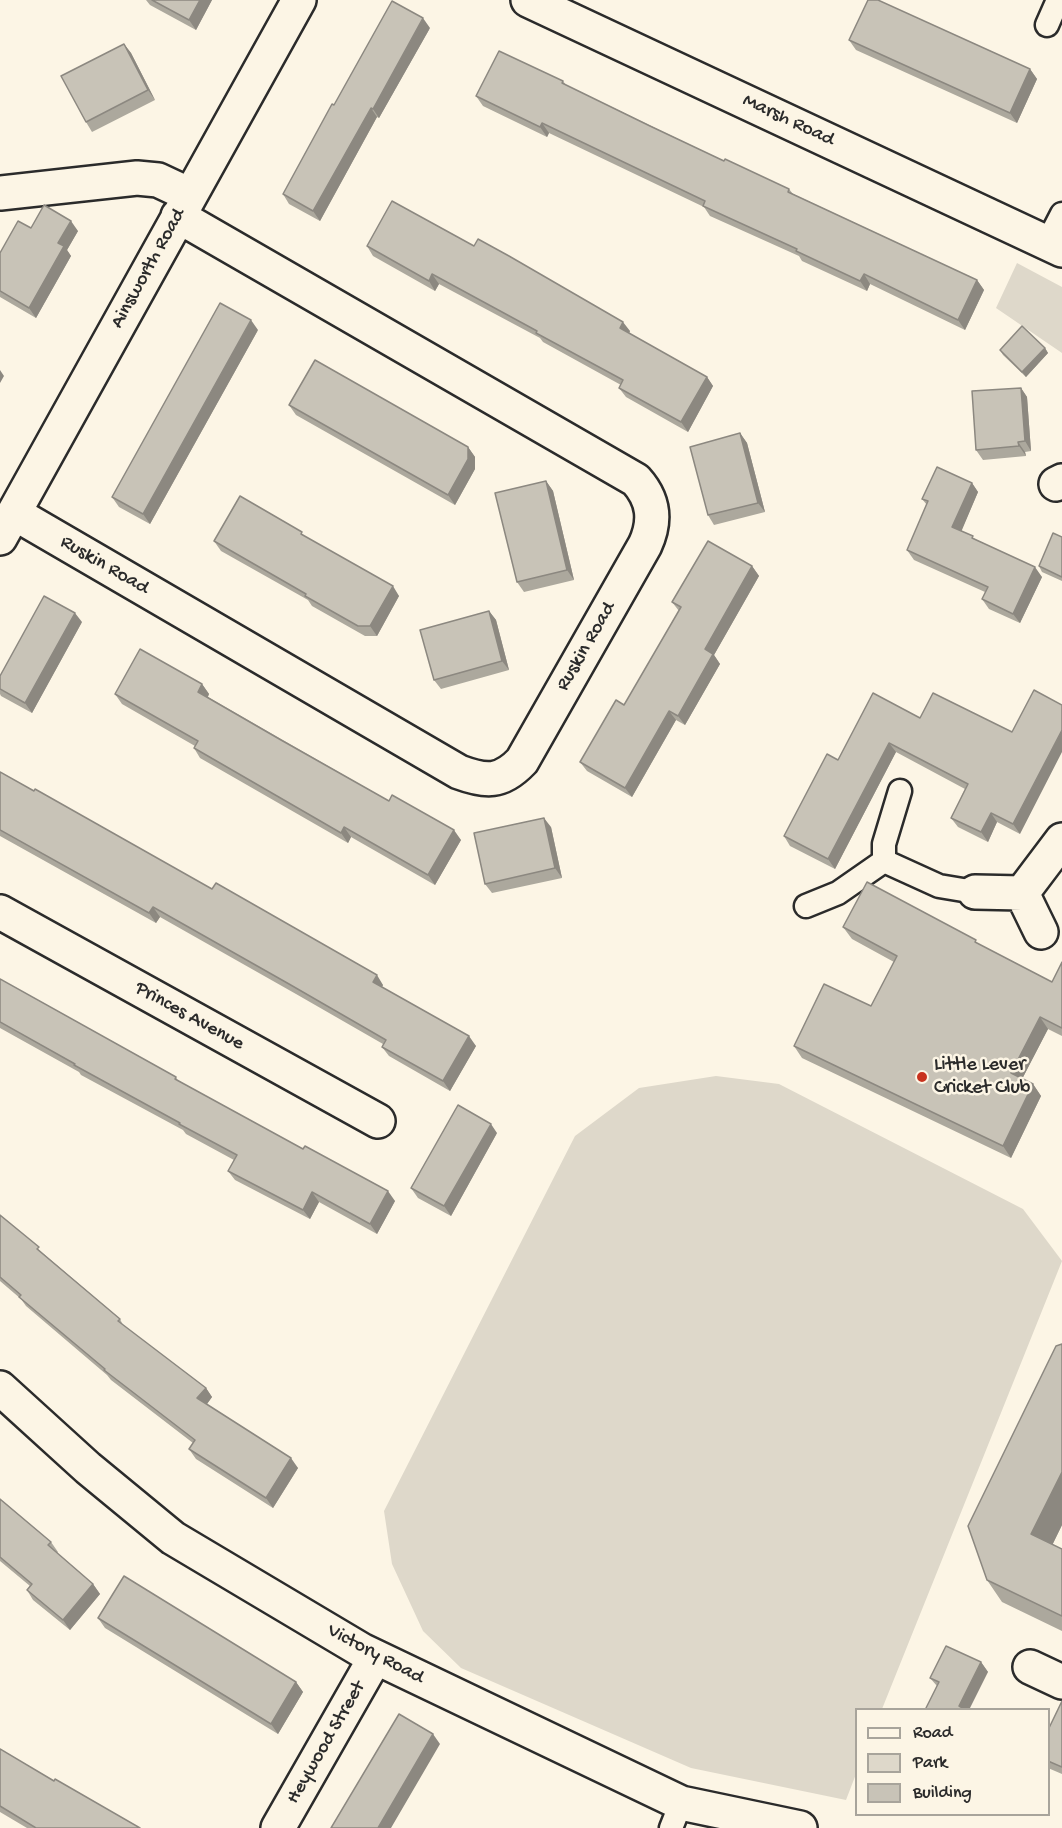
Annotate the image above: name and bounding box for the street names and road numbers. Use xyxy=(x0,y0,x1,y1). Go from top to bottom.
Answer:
street label: Marsh Road xyxy=(738,89,838,153)
street label: Ainsworth Road xyxy=(106,205,192,333)
street label: Ruskin Road xyxy=(55,531,153,601)
street label: Ruskin Road xyxy=(552,598,622,696)
street label: Princes Avenue xyxy=(130,977,248,1057)
street label: Victory Road xyxy=(323,1619,427,1691)
street label: Heywood Street xyxy=(282,1677,372,1809)

